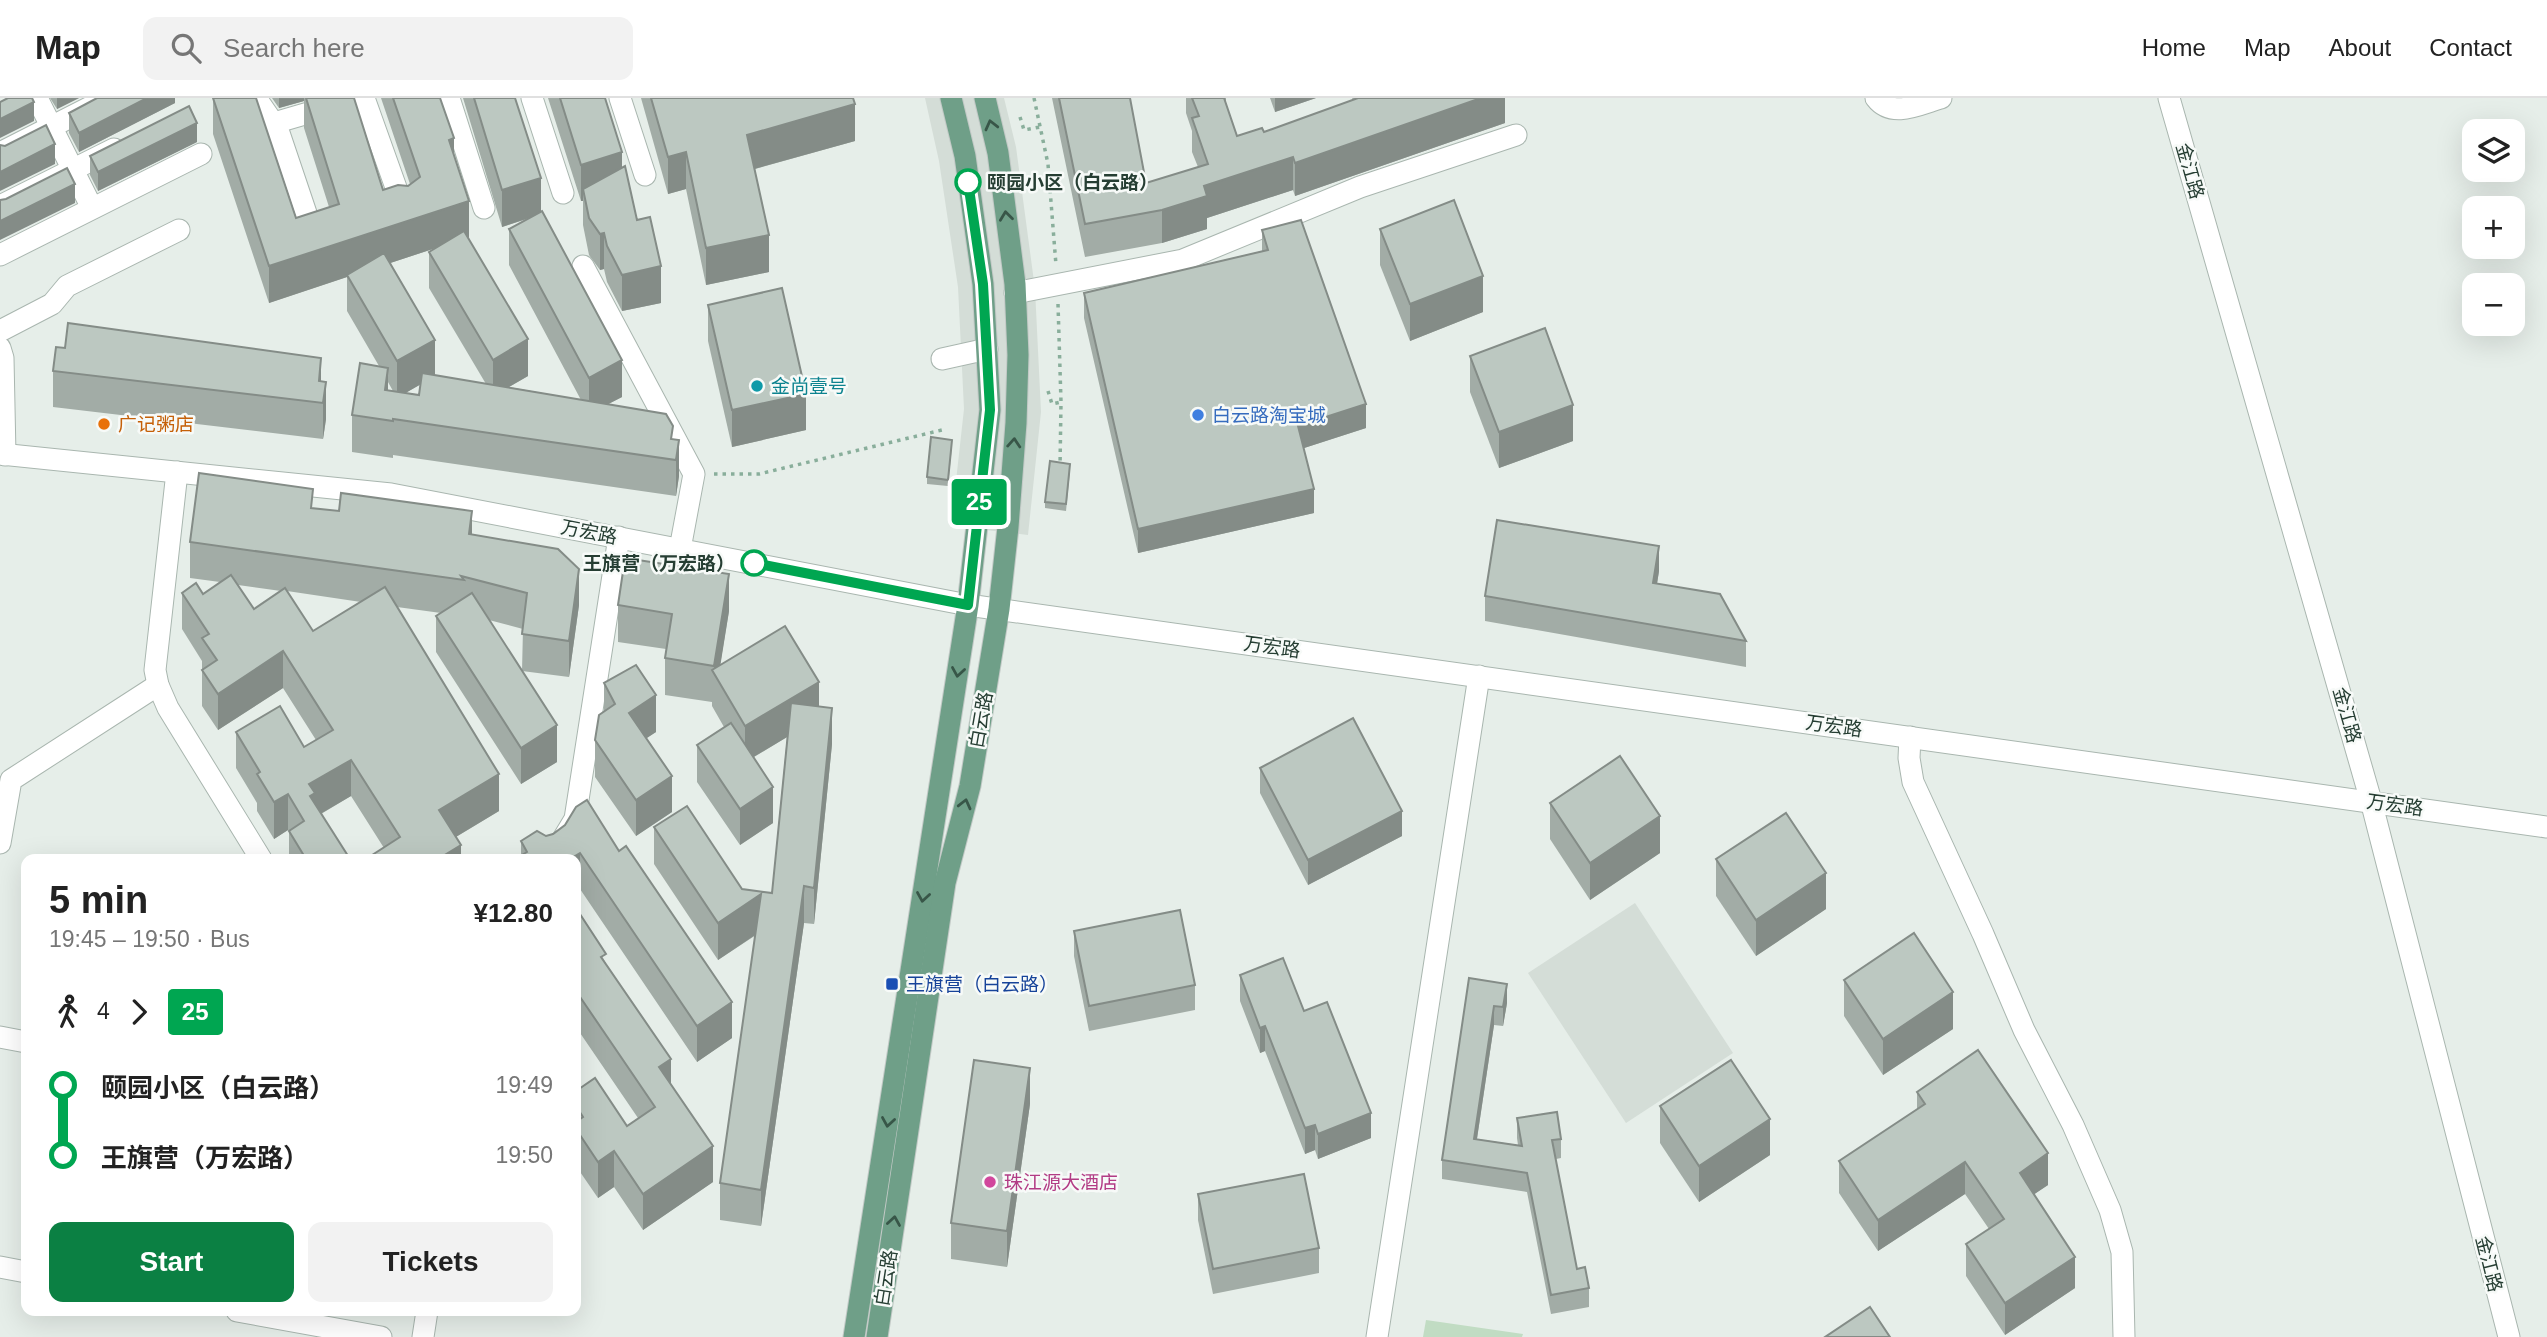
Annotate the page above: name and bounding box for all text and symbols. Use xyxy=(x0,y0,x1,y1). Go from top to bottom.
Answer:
search box xyxy=(143,17,633,80)
text: Map xyxy=(35,29,101,66)
icon: search xyxy=(167,29,205,67)
text: Search here xyxy=(223,33,365,63)
text: Home xyxy=(2142,34,2206,61)
text: Map xyxy=(2244,34,2291,61)
text: About xyxy=(2329,34,2391,61)
text: Contact xyxy=(2429,34,2512,61)
map controls xyxy=(2462,119,2525,336)
button: layers xyxy=(2462,119,2525,182)
one-way arrow xyxy=(985,120,999,132)
street label: 金江路 xyxy=(2172,141,2208,201)
marker: 颐园小区（白云路） xyxy=(955,169,981,195)
place label: 颐园小区（白云路） xyxy=(987,172,1158,193)
button: + xyxy=(2462,196,2525,259)
one-way arrow xyxy=(999,210,1014,222)
button: − xyxy=(2462,273,2525,336)
place label: 金尚壹号 xyxy=(771,376,847,397)
marker: 金尚壹号 xyxy=(749,378,765,394)
place label: 白云路淘宝城 xyxy=(1212,405,1326,426)
marker: 白云路淘宝城 xyxy=(1190,407,1206,423)
place label: 广记粥店 xyxy=(118,414,194,435)
marker: 广记粥店 xyxy=(96,416,112,432)
one-way arrow xyxy=(1006,437,1021,448)
line badge: 25 xyxy=(948,479,1010,525)
text: 25 xyxy=(966,488,992,515)
street label: 万宏路 xyxy=(559,516,619,548)
marker: 王旗营（万宏路） xyxy=(741,550,767,576)
place label: 王旗营（万宏路） xyxy=(583,553,735,574)
street label: 万宏路 xyxy=(1242,633,1302,661)
one-way arrow xyxy=(950,666,965,678)
street label: 金江路 xyxy=(2329,685,2365,745)
street label: 白云路 xyxy=(966,690,996,750)
street label: 万宏路 xyxy=(1804,712,1864,740)
street label: 万宏路 xyxy=(2365,791,2425,819)
one-way arrow xyxy=(957,798,971,810)
text: 5 min xyxy=(49,879,148,921)
one-way arrow xyxy=(916,891,931,903)
text: ¥12.80 xyxy=(473,898,553,928)
text: 19:45 – 19:50 · Bus xyxy=(49,926,250,952)
place label: 王旗营（白云路） xyxy=(906,974,1058,995)
marker: 王旗营（白云路） xyxy=(884,976,900,992)
icon: walk xyxy=(49,993,87,1031)
icon: forward xyxy=(120,993,158,1031)
text: 4 xyxy=(97,998,110,1024)
text: 25 xyxy=(182,998,209,1025)
text: 19:49 xyxy=(495,1072,553,1098)
text: 颐园小区（白云路） xyxy=(101,1073,335,1103)
one-way arrow xyxy=(881,1116,896,1127)
text: 19:50 xyxy=(495,1142,553,1168)
text: 王旗营（万宏路） xyxy=(101,1143,309,1173)
place label: 珠江源大酒店 xyxy=(1004,1172,1118,1193)
marker: 珠江源大酒店 xyxy=(982,1174,998,1190)
one-way arrow xyxy=(886,1215,901,1227)
button: Start xyxy=(49,1222,294,1302)
button: Tickets xyxy=(308,1222,553,1302)
street label: 金江路 xyxy=(2472,1234,2506,1294)
street label: 白云路 xyxy=(871,1248,901,1308)

